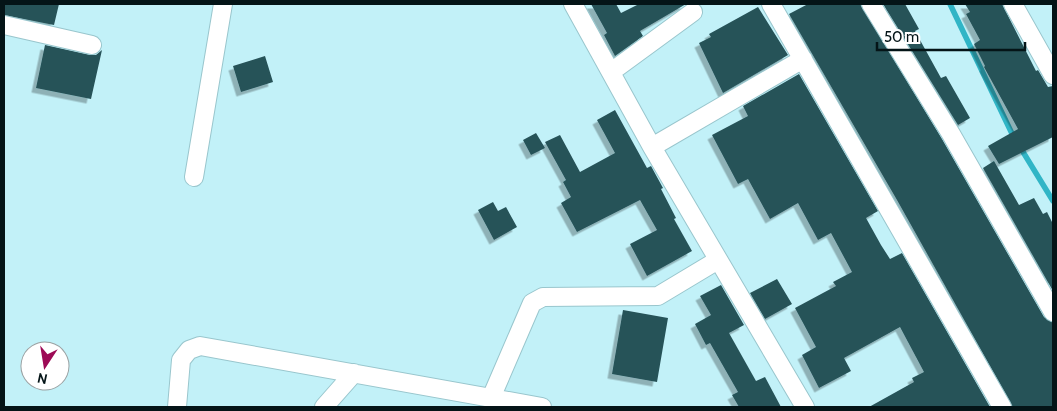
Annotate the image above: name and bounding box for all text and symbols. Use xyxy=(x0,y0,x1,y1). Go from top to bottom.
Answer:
scale bar xyxy=(877,20,1024,52)
text: 50 m xyxy=(884,28,919,46)
north arrow xyxy=(20,341,70,391)
text: N xyxy=(36,369,49,389)

